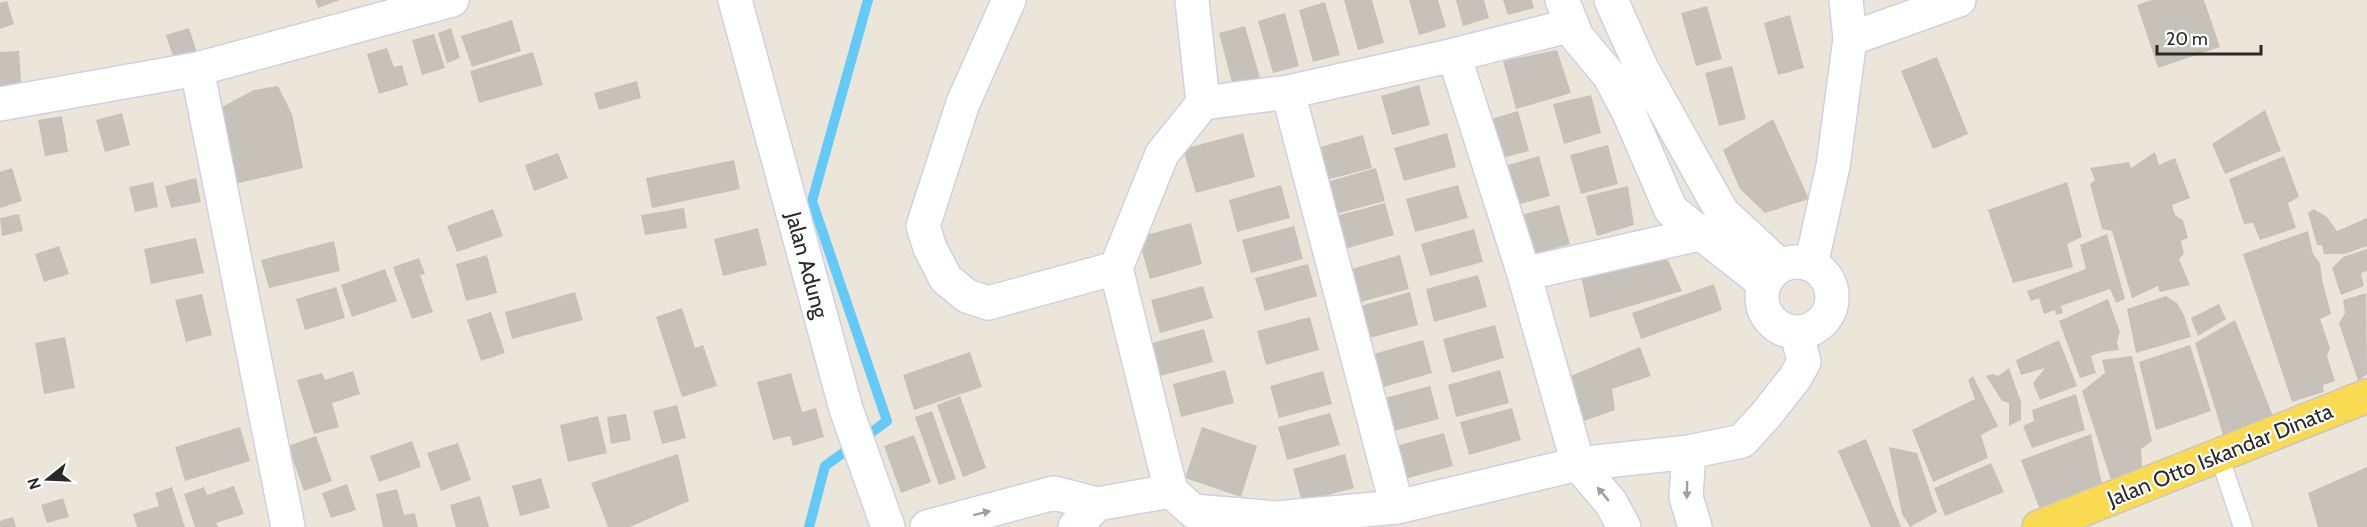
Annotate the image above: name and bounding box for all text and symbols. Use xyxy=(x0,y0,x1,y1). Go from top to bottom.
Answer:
scale bar xyxy=(2157,18,2260,56)
text: 20 m xyxy=(2166,28,2208,50)
street label: Jalan Adung xyxy=(780,208,834,322)
street label: Jalan Otto Iskandar Dinata xyxy=(2102,397,2337,513)
north arrow xyxy=(18,449,78,509)
text: N xyxy=(23,475,45,492)
one-way arrow xyxy=(1682,481,1692,500)
one-way arrow xyxy=(1597,486,1610,502)
one-way arrow xyxy=(973,508,992,518)

